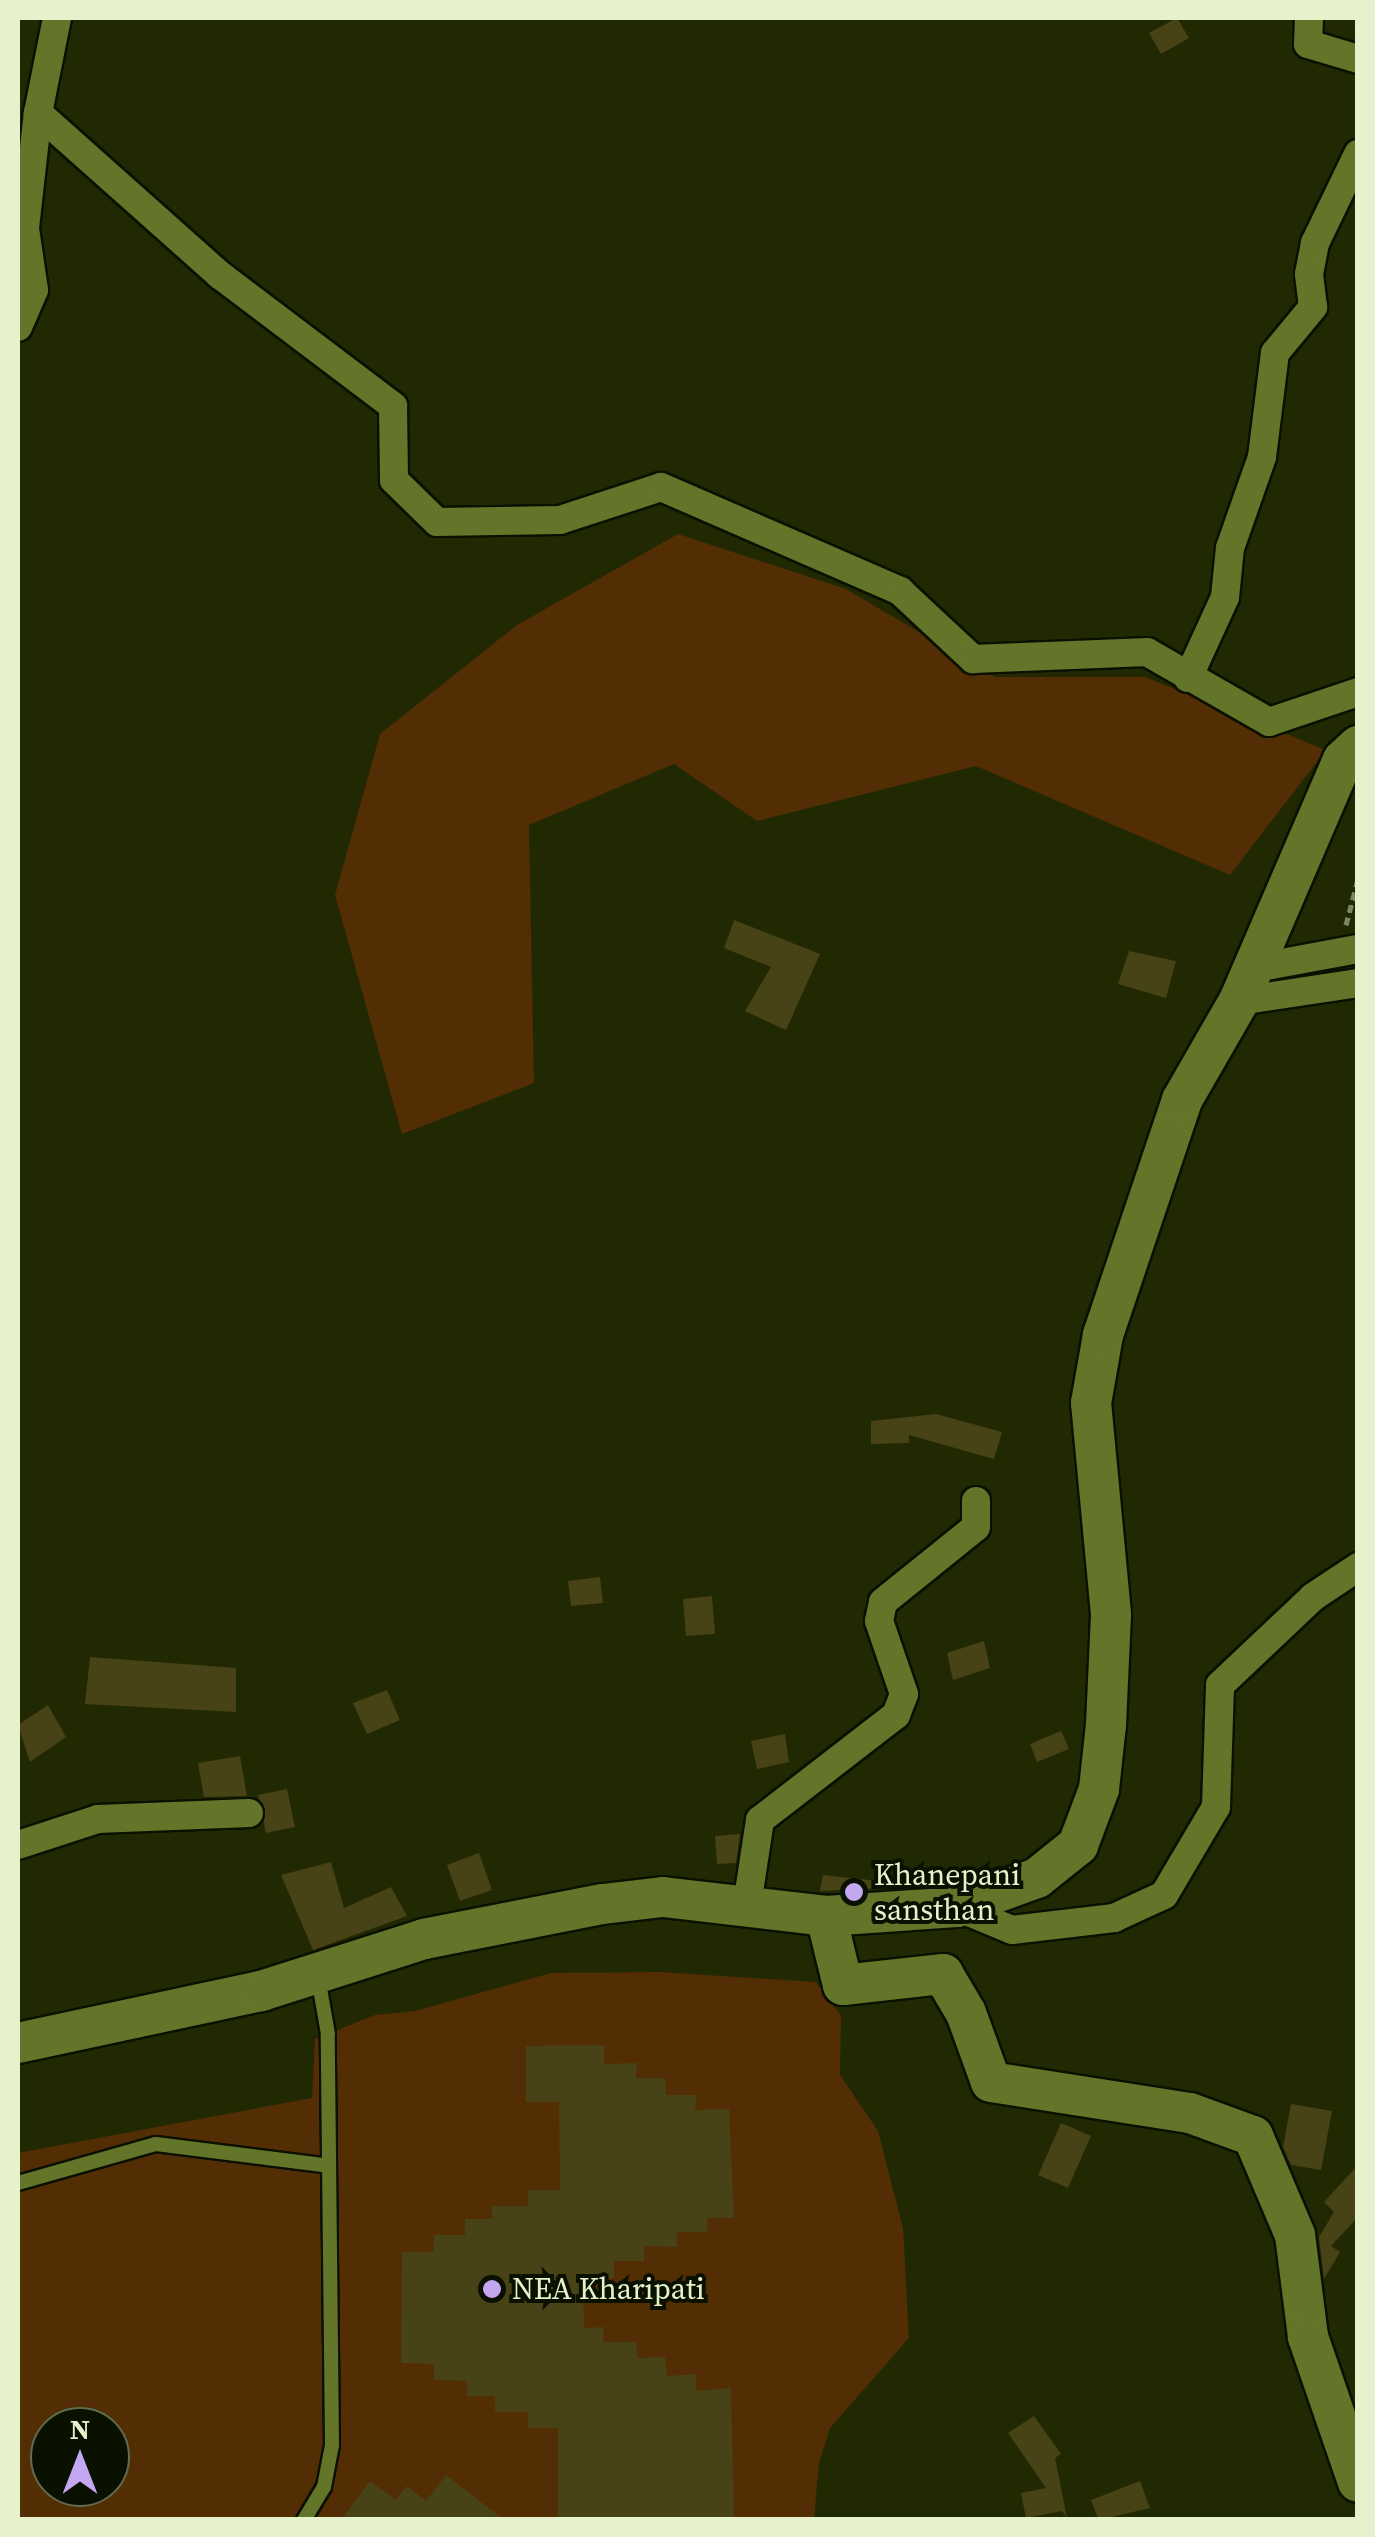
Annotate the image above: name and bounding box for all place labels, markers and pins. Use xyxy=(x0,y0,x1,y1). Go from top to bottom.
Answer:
place label: Khanepani sansthan xyxy=(874,1857,1020,1928)
marker: Khanepani sansthan xyxy=(843,1881,865,1903)
place label: NEA Kharipati xyxy=(512,2271,705,2307)
marker: NEA Kharipati xyxy=(481,2278,503,2300)

